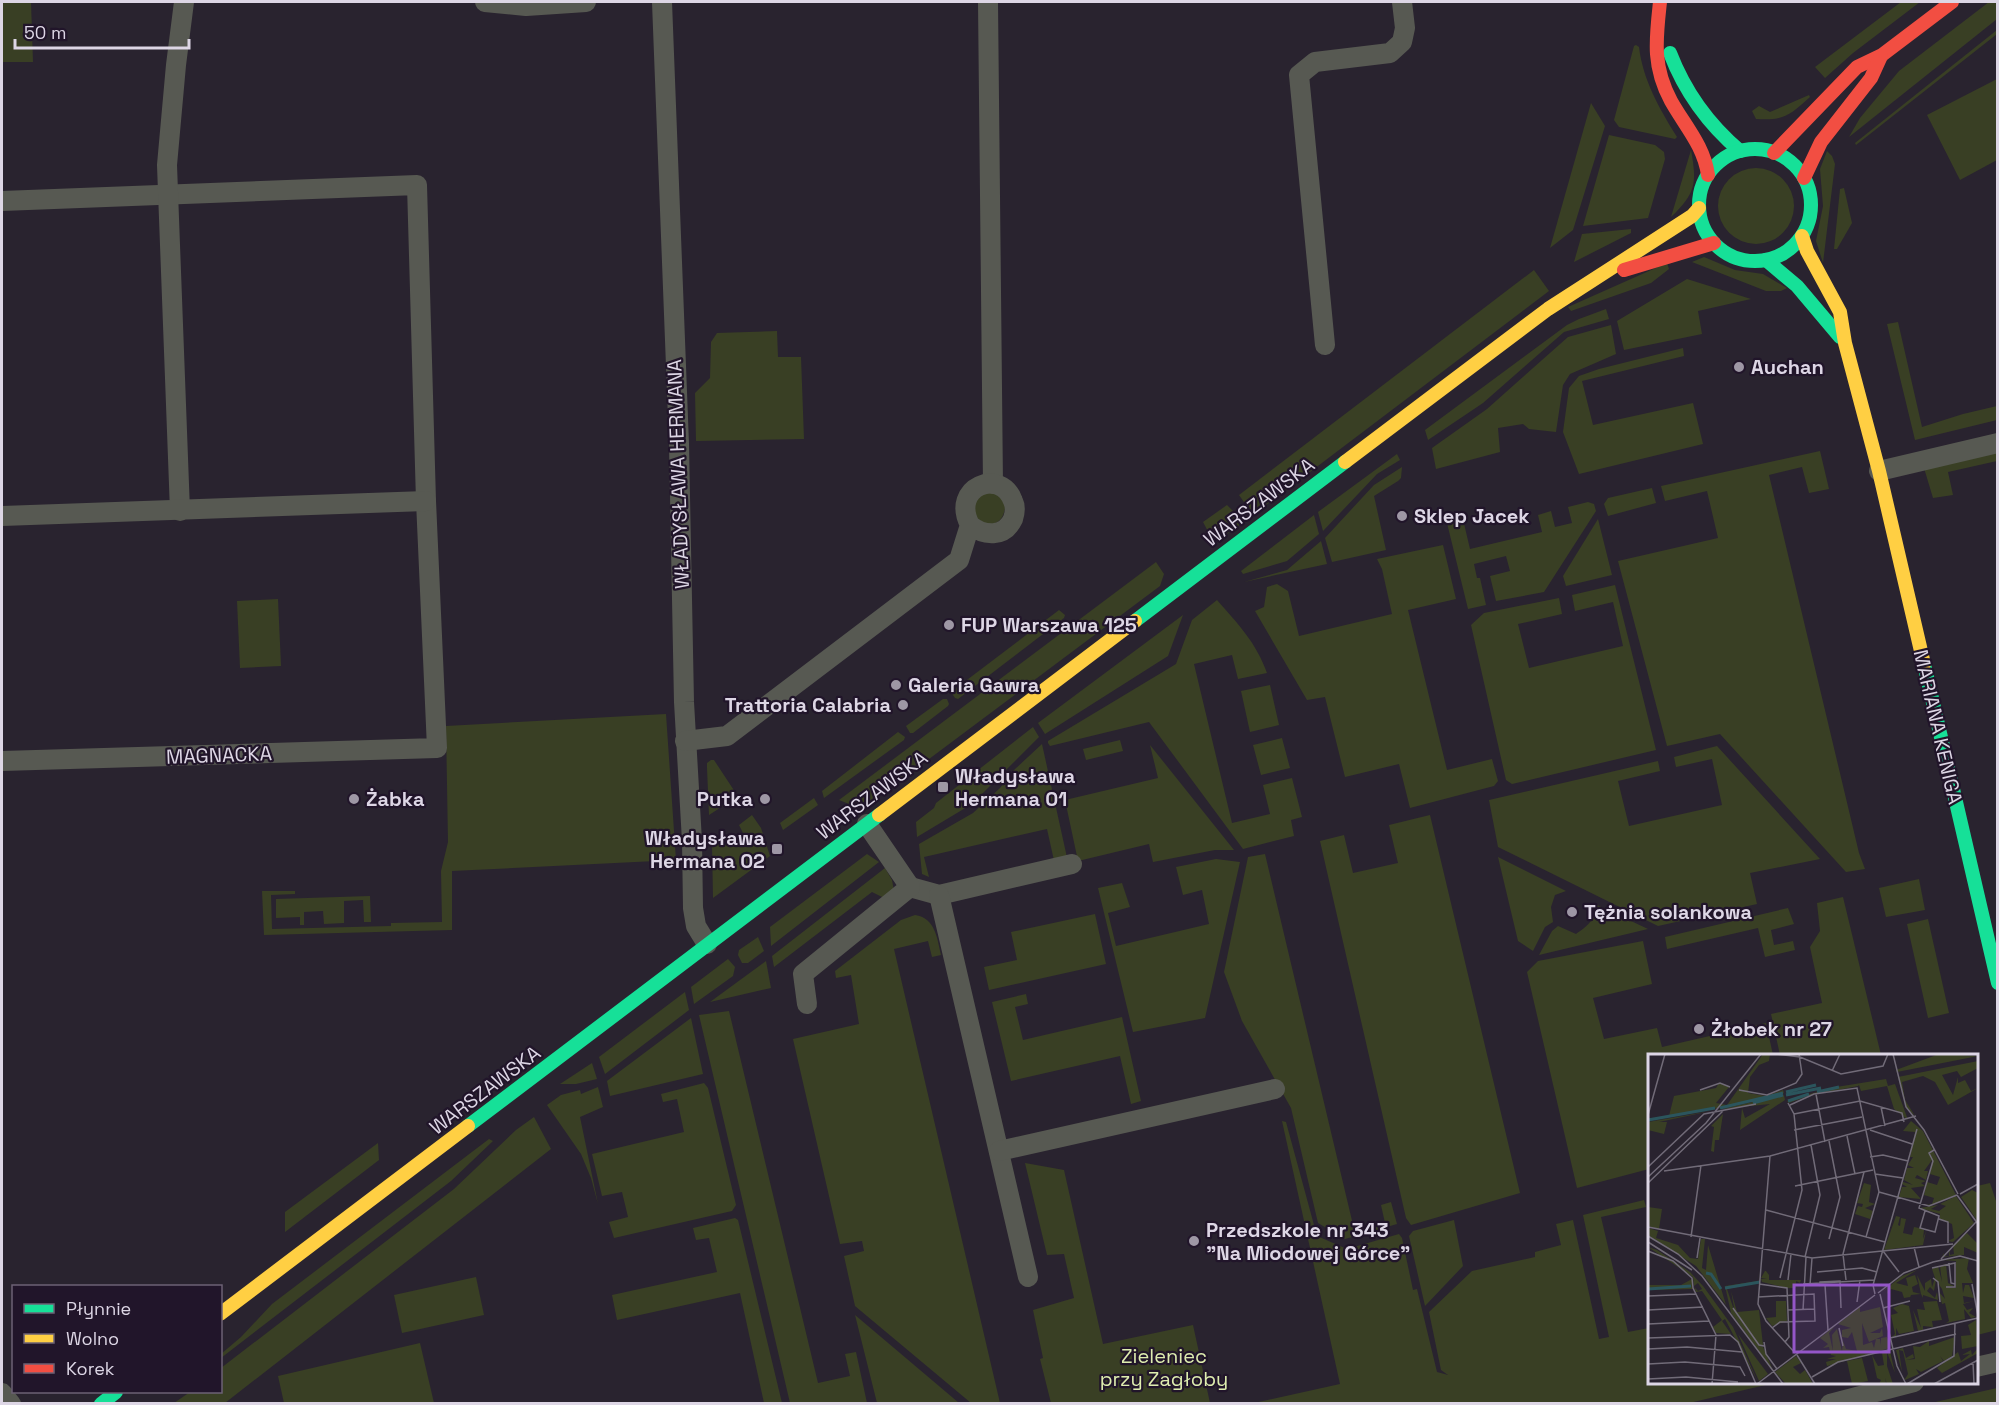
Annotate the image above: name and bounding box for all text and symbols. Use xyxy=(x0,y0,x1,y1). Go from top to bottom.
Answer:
scale bar xyxy=(15,12,189,50)
text: 50 m xyxy=(24,21,66,44)
place label: Auchan xyxy=(1751,354,1824,380)
street label: WŁADYSŁAWA HERMANA xyxy=(661,358,695,589)
marker: Auchan xyxy=(1732,360,1746,374)
street label: WARSZAWSKA xyxy=(1198,451,1320,552)
place label: Sklep Jacek xyxy=(1414,503,1530,529)
marker: Sklep Jacek xyxy=(1395,509,1409,523)
place label: FUP Warszawa 125 xyxy=(961,612,1137,638)
marker: FUP Warszawa 125 xyxy=(942,618,956,632)
street label: MARIANA KENIGA xyxy=(1908,647,1969,807)
place label: Galeria Gawra xyxy=(908,672,1040,698)
marker: Galeria Gawra xyxy=(889,678,903,692)
place label: Trattoria Calabria xyxy=(725,692,891,718)
marker: Trattoria Calabria xyxy=(896,698,910,712)
street label: MAGNACKA xyxy=(165,740,273,770)
street label: WARSZAWSKA xyxy=(811,744,933,845)
place label: Władysława Hermana 01 xyxy=(955,763,1076,812)
marker: Władysława Hermana 01 xyxy=(936,780,950,794)
place label: Żabka xyxy=(366,786,425,812)
place label: Putka xyxy=(697,786,753,812)
marker: Żabka xyxy=(347,792,361,806)
marker: Putka xyxy=(758,792,772,806)
place label: Władysława Hermana 02 xyxy=(645,825,765,874)
marker: Władysława Hermana 02 xyxy=(770,842,784,856)
place label: Tężnia solankowa xyxy=(1584,899,1752,925)
marker: Tężnia solankowa xyxy=(1565,905,1579,919)
place label: Żłobek nr 27 xyxy=(1711,1016,1832,1042)
marker: Żłobek nr 27 xyxy=(1692,1022,1706,1036)
street label: WARSZAWSKA xyxy=(424,1039,546,1140)
inset map xyxy=(1648,1054,1978,1384)
place label: Przedszkole nr 343 "Na Miodowej Górce" xyxy=(1206,1217,1410,1266)
marker: Przedszkole nr 343 "Na Miodowej Górce" xyxy=(1187,1234,1201,1248)
legend xyxy=(12,1285,222,1393)
text: Płynnie xyxy=(66,1297,131,1320)
text: Wolno xyxy=(66,1327,119,1350)
park label: Zieleniec przy Zagłoby xyxy=(1100,1343,1228,1392)
text: Korek xyxy=(66,1357,115,1380)

